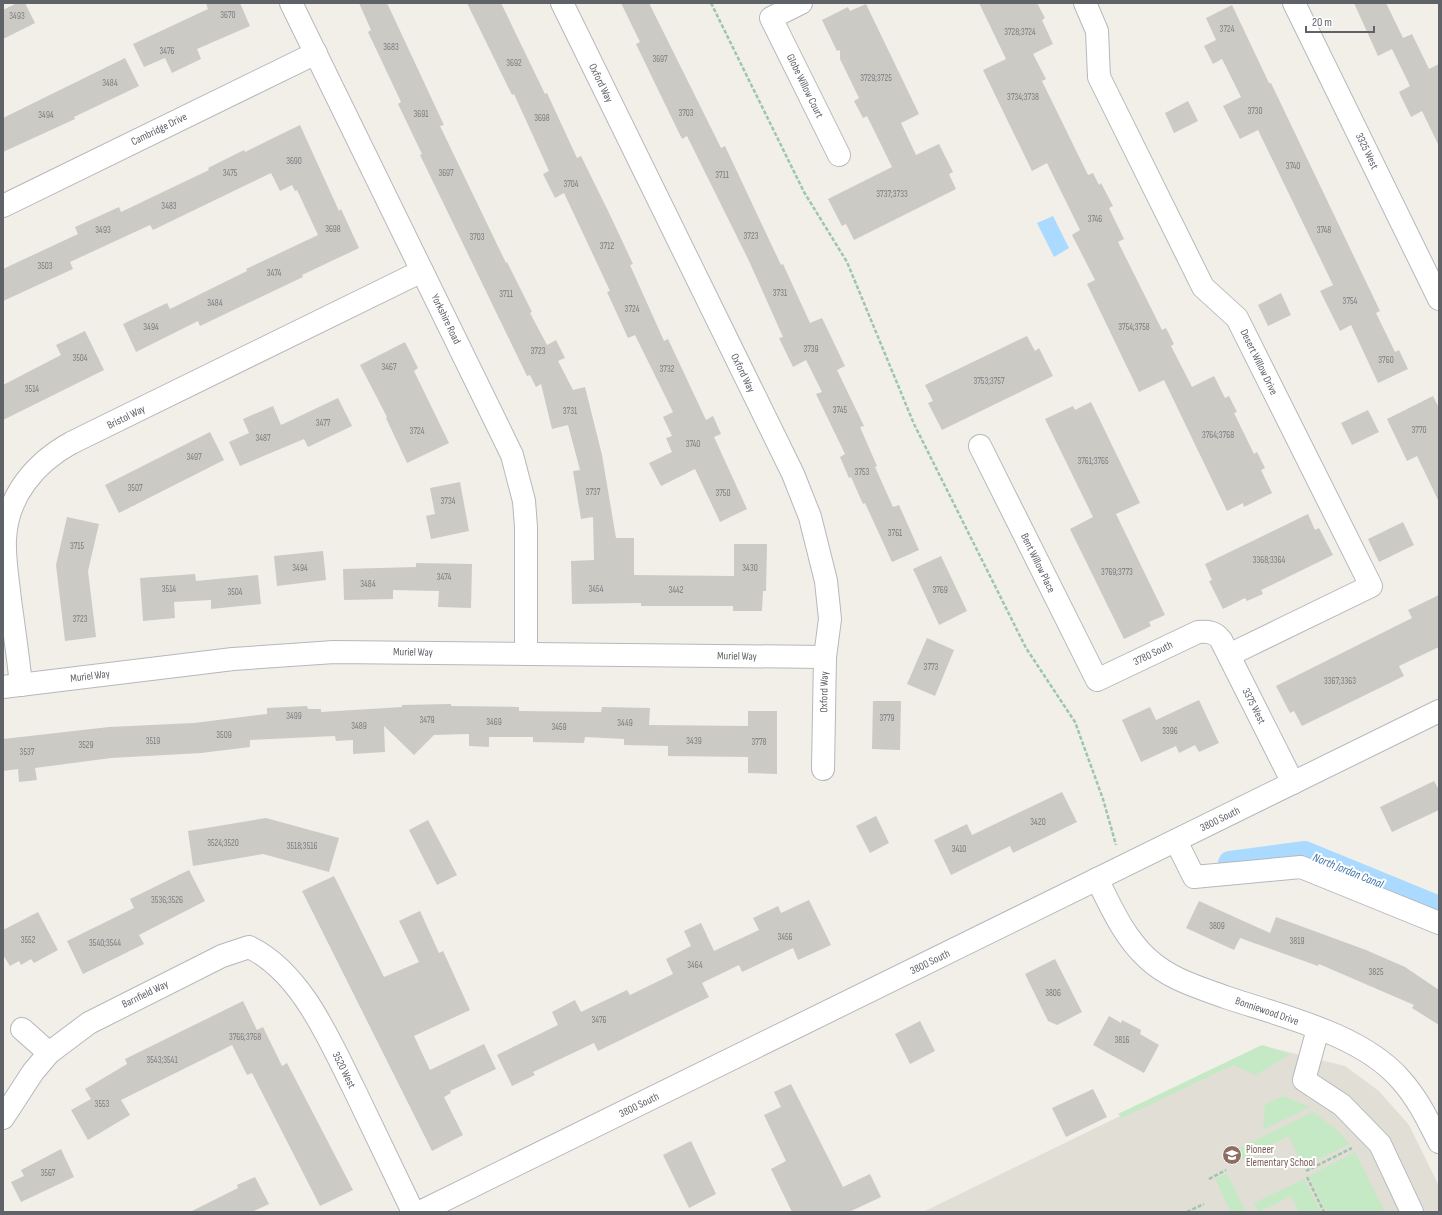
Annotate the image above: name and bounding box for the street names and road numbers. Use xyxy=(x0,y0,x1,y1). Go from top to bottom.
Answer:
street label: Globe Willow Court xyxy=(784,52,826,121)
street label: Oxford Way xyxy=(586,61,616,105)
street label: Cambridge Drive xyxy=(129,110,189,148)
street label: 3325 West xyxy=(1353,131,1382,172)
street label: Yorkshire Road xyxy=(428,292,464,346)
street label: Desert Willow Drive xyxy=(1237,327,1281,397)
street label: Oxford Way xyxy=(728,351,758,395)
street label: Bristol Way xyxy=(105,402,148,432)
street label: Bent Willow Place xyxy=(1018,531,1058,595)
street label: 3780 South xyxy=(1131,638,1175,668)
street label: Muriel Way xyxy=(393,645,434,659)
street label: Muriel Way xyxy=(717,649,758,663)
street label: Muriel Way xyxy=(69,667,111,685)
street label: Oxford Way xyxy=(817,670,831,713)
street label: 3375 West xyxy=(1239,686,1269,727)
street label: 3800 South xyxy=(1198,804,1242,834)
street label: 3800 South xyxy=(908,947,952,977)
street label: Barnfield Way xyxy=(120,977,171,1011)
street label: Bonniewood Drive xyxy=(1234,994,1300,1028)
street label: 3520 West xyxy=(330,1050,359,1091)
street label: 3800 South xyxy=(617,1090,661,1120)

